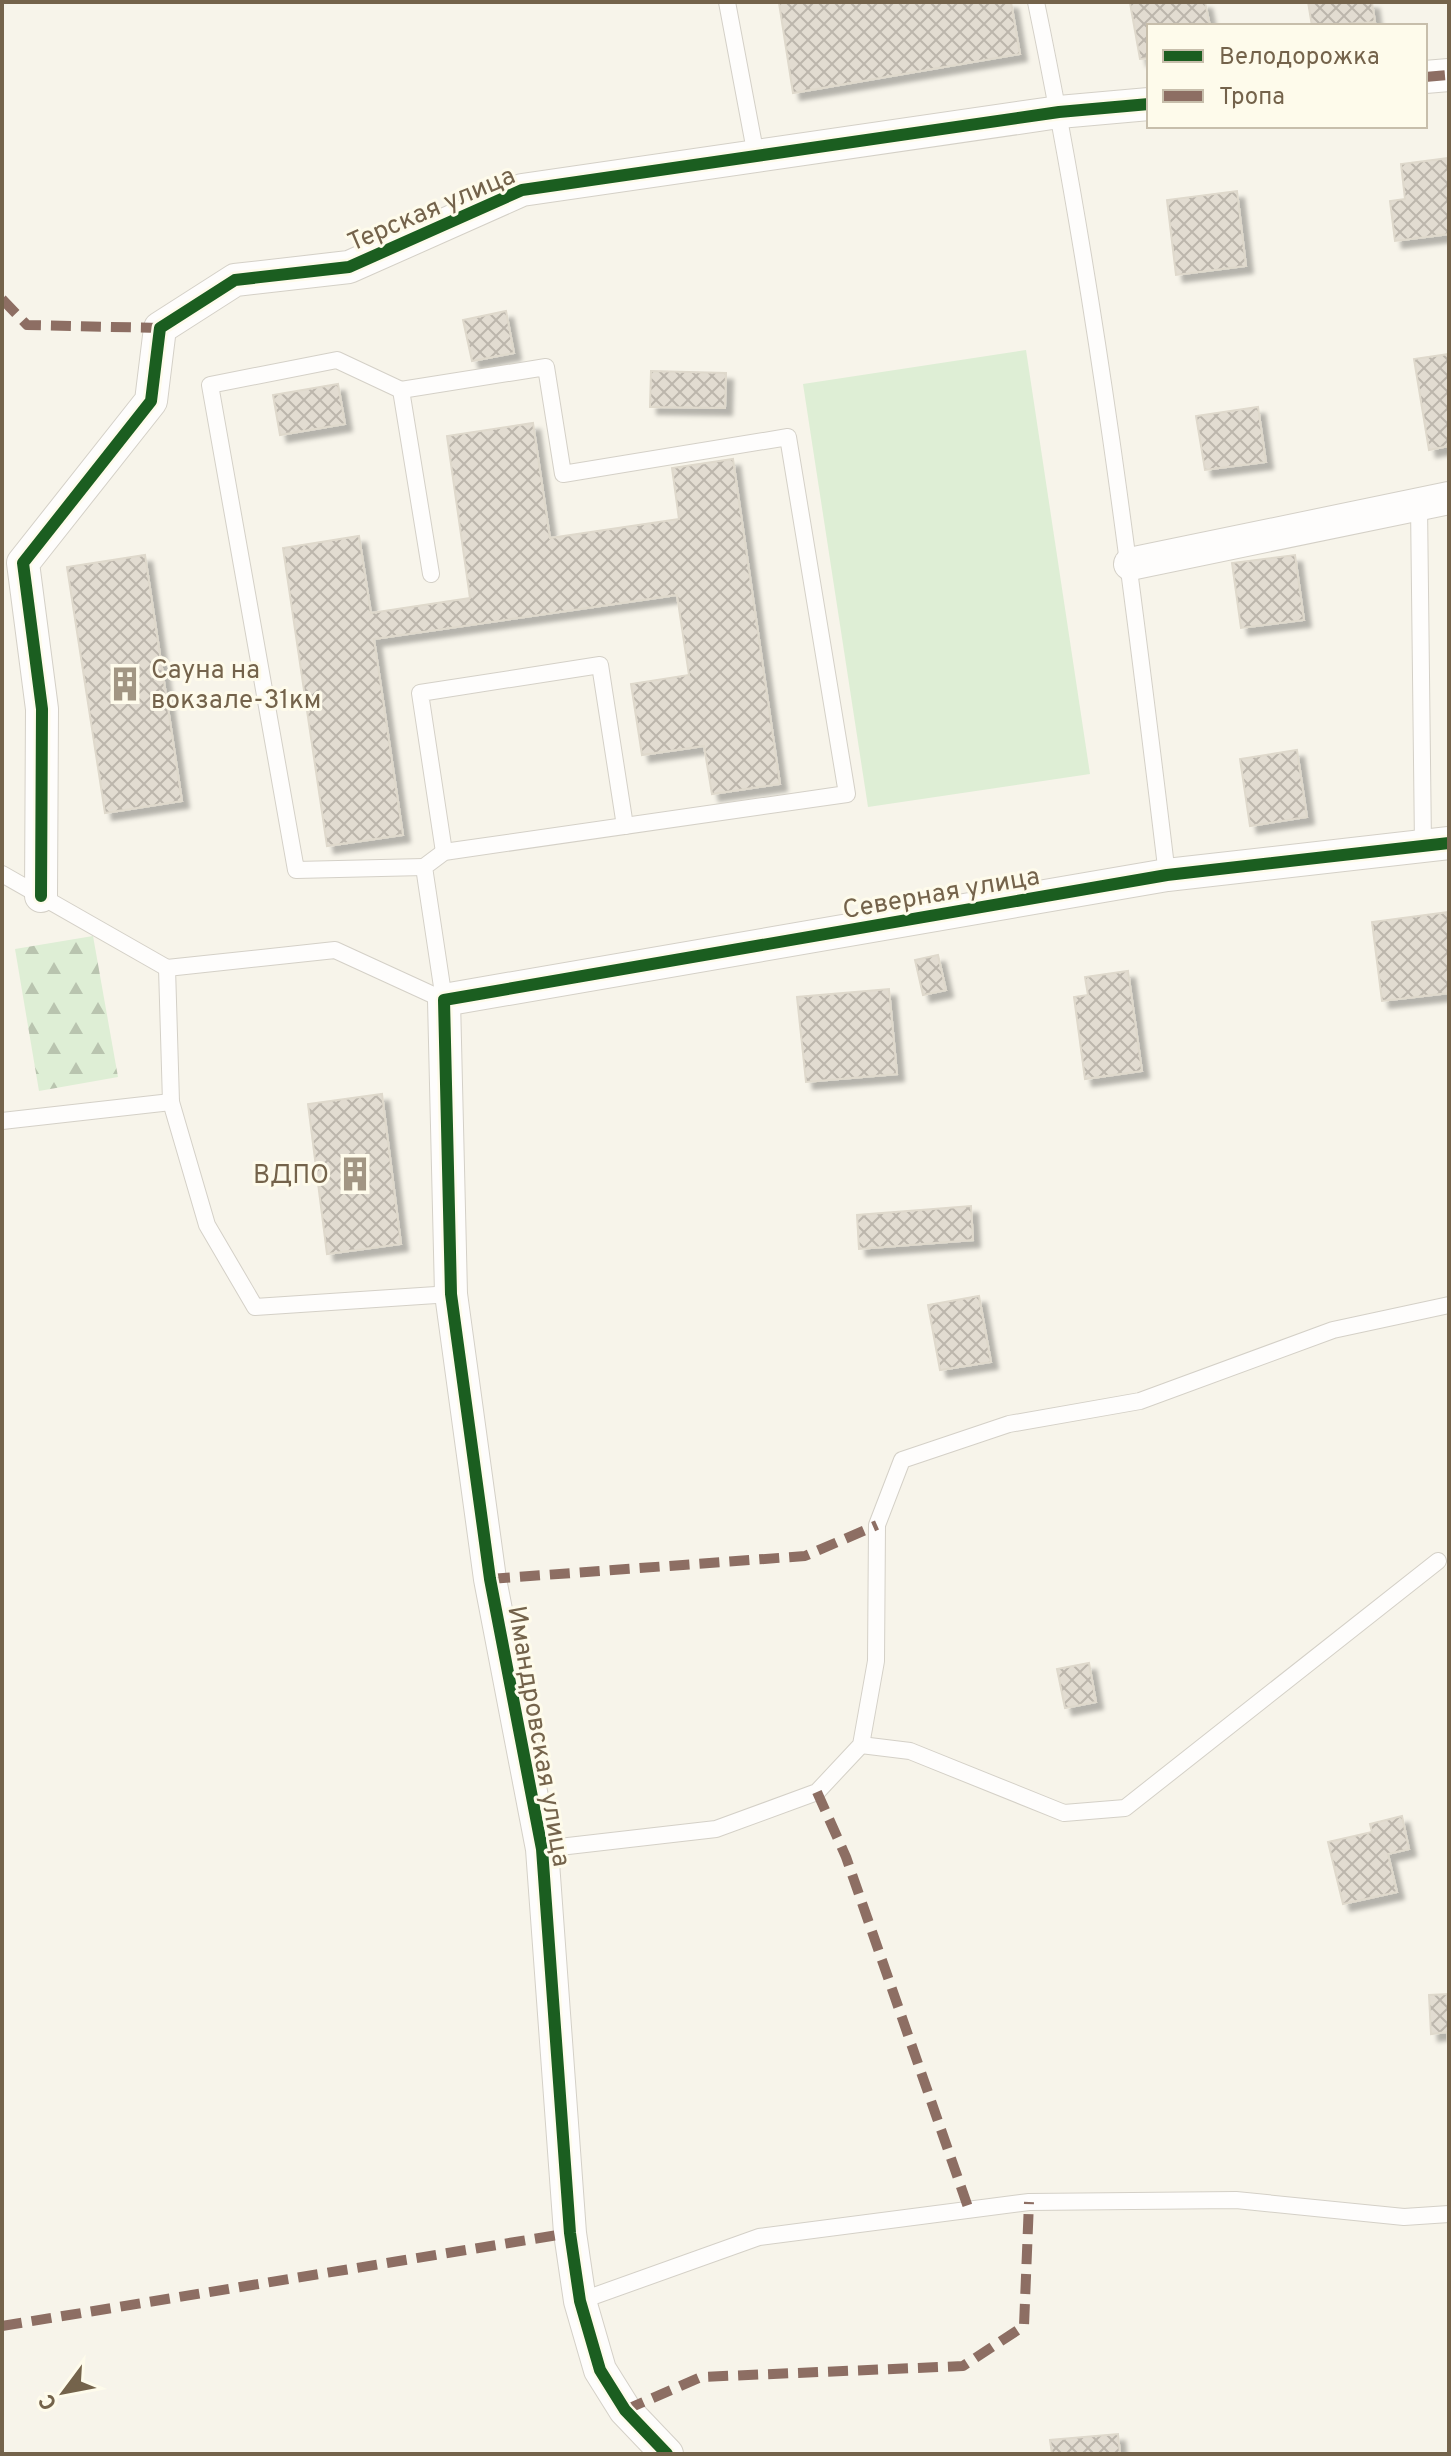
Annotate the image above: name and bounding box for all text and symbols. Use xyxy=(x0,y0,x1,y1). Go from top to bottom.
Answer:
legend xyxy=(1147,24,1427,128)
text: Велодорожка xyxy=(1219,43,1380,73)
text: Тропа xyxy=(1219,83,1285,113)
street label: Терская улица xyxy=(343,160,521,260)
place label: Сауна на вокзале-31км xyxy=(151,655,322,718)
building icon: Сауна на вокзале-31км xyxy=(106,665,144,703)
street label: Северная улица xyxy=(840,861,1042,928)
building icon: ВДПО xyxy=(336,1155,374,1193)
place label: ВДПО xyxy=(253,1160,329,1193)
street label: Имандровская улица xyxy=(498,1603,577,1869)
north arrow xyxy=(24,2352,104,2432)
text: С xyxy=(34,2388,64,2414)

